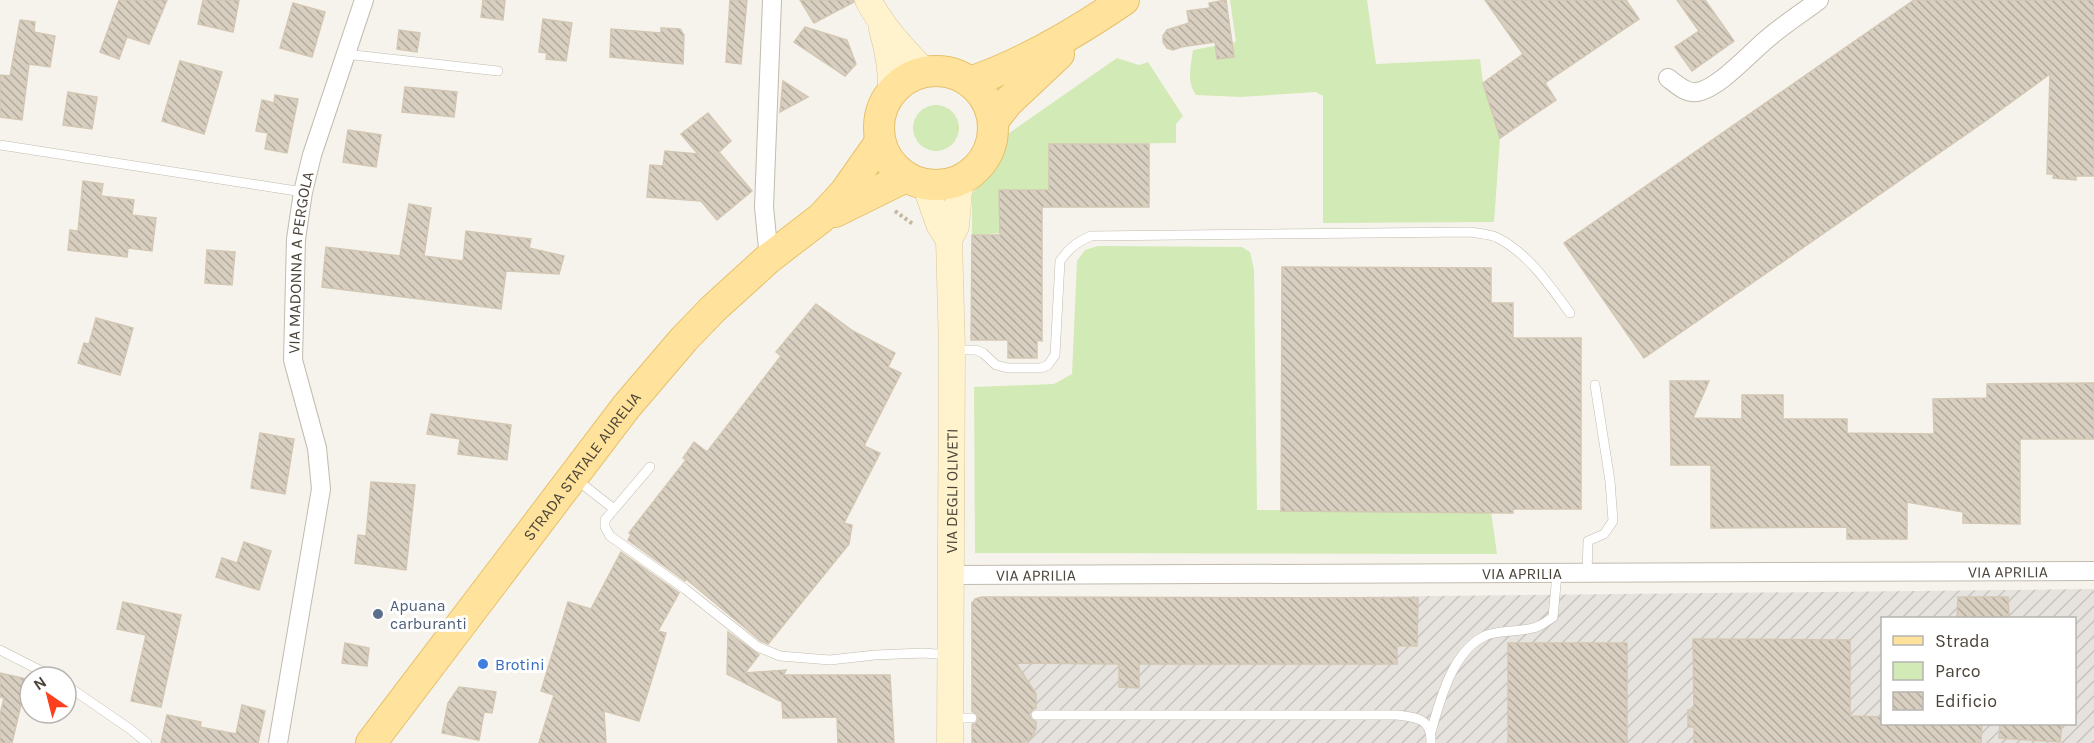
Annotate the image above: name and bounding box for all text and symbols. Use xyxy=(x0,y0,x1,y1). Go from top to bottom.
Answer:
street label: VIA MADONNA A PERGOLA xyxy=(284,169,317,354)
street label: STRADA STATALE AURELIA xyxy=(519,388,645,544)
street label: VIA DEGLI OLIVETI xyxy=(941,428,961,554)
street label: VIA APRILIA xyxy=(1968,562,2048,581)
street label: VIA APRILIA xyxy=(1482,563,1562,583)
street label: VIA APRILIA xyxy=(996,565,1076,584)
place label: Apuana carburanti xyxy=(390,596,467,633)
marker: Apuana carburanti xyxy=(371,607,385,621)
legend xyxy=(1881,617,2076,725)
text: Strada xyxy=(1935,630,1990,652)
place label: Brotini xyxy=(495,655,545,674)
marker: Brotini xyxy=(476,657,490,671)
text: Parco xyxy=(1935,660,1981,682)
north arrow xyxy=(18,665,78,725)
text: N xyxy=(30,672,50,694)
text: Edificio xyxy=(1935,690,1997,712)

